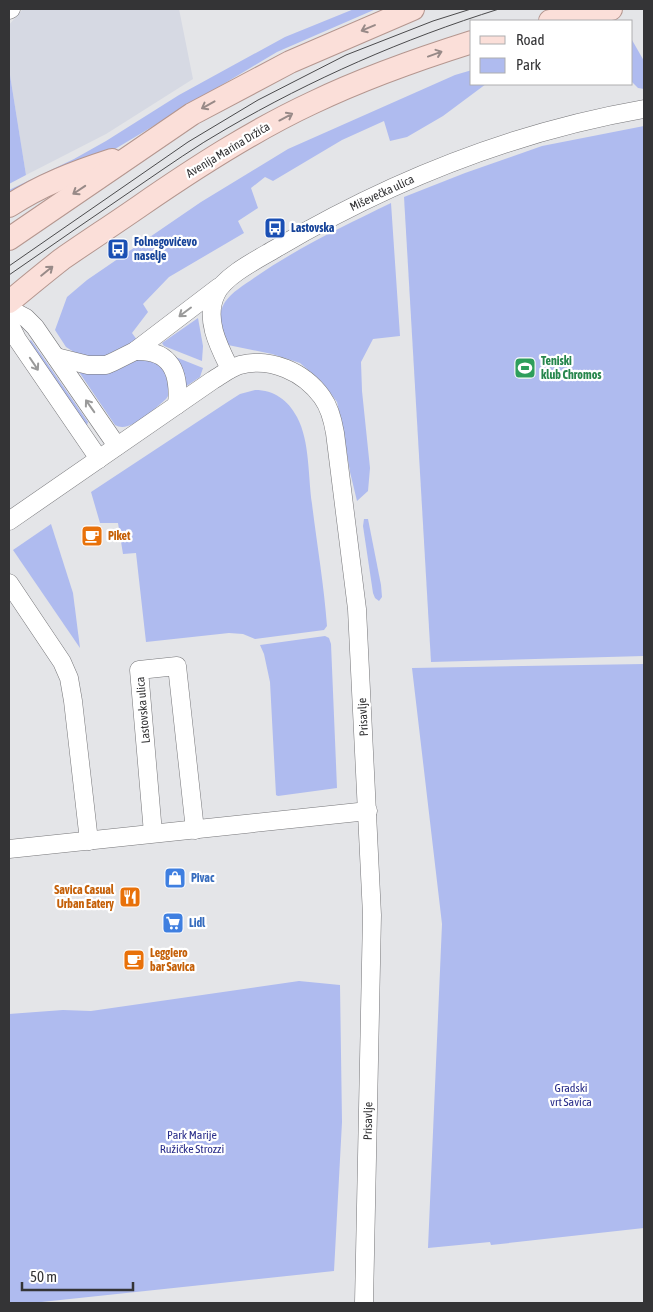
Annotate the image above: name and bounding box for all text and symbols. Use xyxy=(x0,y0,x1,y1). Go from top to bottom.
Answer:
legend xyxy=(470,20,633,85)
one-way arrow xyxy=(361,23,376,33)
text: Road xyxy=(516,31,545,48)
one-way arrow xyxy=(427,49,442,58)
text: Park xyxy=(516,56,541,73)
one-way arrow xyxy=(202,101,216,111)
one-way arrow xyxy=(278,111,292,121)
street label: Avenija Marina Držića xyxy=(184,120,272,180)
street label: Miševečka ulica xyxy=(348,172,416,214)
one-way arrow xyxy=(72,185,86,195)
bus stop icon: Lastovska xyxy=(263,216,287,240)
place label: Lastovska xyxy=(291,221,335,235)
place label: Folnegovićevo naselje xyxy=(134,235,197,263)
bus stop icon: Folnegovićevo naselje xyxy=(106,237,130,261)
one-way arrow xyxy=(40,266,53,277)
one-way arrow xyxy=(179,307,192,318)
place label: Teniski klub Chromos xyxy=(541,354,602,382)
sports icon: Teniski klub Chromos xyxy=(513,356,537,380)
one-way arrow xyxy=(29,357,39,371)
one-way arrow xyxy=(85,399,95,413)
cafe icon: Piket xyxy=(80,524,104,548)
place label: Piket xyxy=(108,529,131,543)
street label: Lastovska ulica xyxy=(133,676,153,744)
street label: Prisavlje xyxy=(355,697,371,737)
shop icon: Pivac xyxy=(163,866,187,890)
place label: Pivac xyxy=(191,871,215,885)
place label: Savica Casual Urban Eatery xyxy=(54,883,115,911)
restaurant icon: Savica Casual Urban Eatery xyxy=(118,885,142,909)
supermarket icon: Lidl xyxy=(161,911,185,935)
place label: Lidl xyxy=(189,916,206,930)
place label: Leggiero bar Savica xyxy=(150,946,195,974)
cafe icon: Leggiero bar Savica xyxy=(122,948,146,972)
park label: Gradski vrt Savica xyxy=(550,1081,592,1109)
street label: Prisavlje xyxy=(361,1102,375,1140)
park label: Park Marije Ružičke Strozzi xyxy=(160,1128,224,1156)
scale bar xyxy=(22,1260,134,1292)
text: 50 m xyxy=(30,1268,57,1285)

